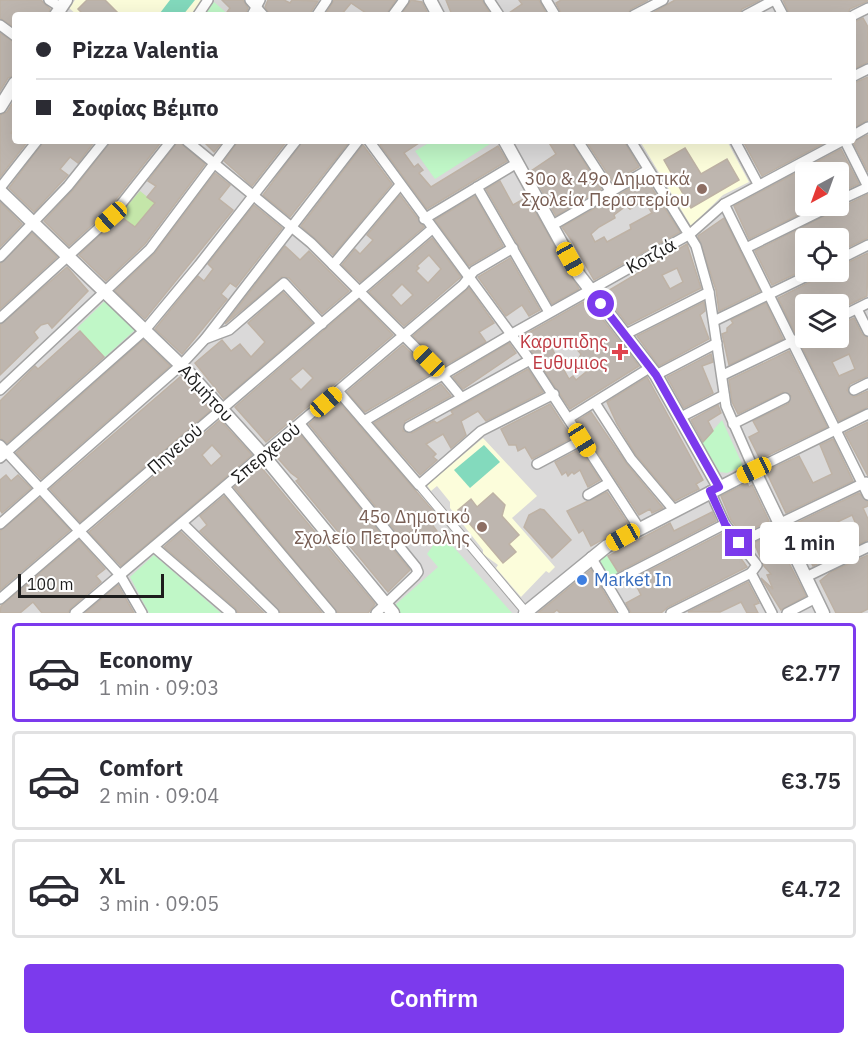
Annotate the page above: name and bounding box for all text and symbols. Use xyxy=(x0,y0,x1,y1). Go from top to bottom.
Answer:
text: Pizza Valentia xyxy=(72,35,219,64)
text: Σοφίας Βέμπο xyxy=(72,93,219,122)
north arrow xyxy=(795,162,849,216)
map controls xyxy=(795,162,849,348)
place label: 30ο & 49ο Δημοτικά Σχολεία Περιστερίου xyxy=(521,167,690,211)
marker: 30ο & 49ο Δημοτικά Σχολεία Περιστερίου xyxy=(695,182,709,196)
car xyxy=(92,198,130,236)
button: locate xyxy=(795,228,849,282)
street label: Κοτζιά xyxy=(622,233,680,279)
car xyxy=(553,239,587,279)
route start xyxy=(587,290,614,317)
button: layers xyxy=(795,294,849,348)
place label: Καρυπιδης Ευθυμιος xyxy=(520,330,608,374)
car xyxy=(410,342,448,380)
marker: Καρυπιδης Ευθυμιος xyxy=(613,345,627,359)
street label: Αδμήτου xyxy=(174,359,239,426)
car xyxy=(307,383,345,421)
street label: Σπερχειού xyxy=(226,417,305,488)
street label: Πηνειού xyxy=(142,418,207,479)
car xyxy=(565,420,599,460)
car xyxy=(734,454,774,486)
place label: 45ο Δημοτικό Σχολείο Πετρούπολης xyxy=(294,505,470,549)
marker: 45ο Δημοτικό Σχολείο Πετρούπολης xyxy=(475,520,489,534)
car xyxy=(603,520,643,554)
callout: 1 min xyxy=(760,522,859,564)
route end xyxy=(725,529,752,556)
text: 1 min xyxy=(784,529,835,556)
place label: Market In xyxy=(594,568,672,591)
scale bar xyxy=(18,571,164,598)
marker: Market In xyxy=(575,573,589,587)
text: 100 m xyxy=(27,574,74,594)
text: Economy xyxy=(99,645,193,674)
icon: car xyxy=(27,646,81,700)
text: €2.77 xyxy=(781,658,841,687)
text: 1 min · 09:03 xyxy=(99,674,219,701)
text: Comfort xyxy=(99,753,183,782)
icon: car xyxy=(27,754,81,808)
text: €3.75 xyxy=(781,766,841,795)
text: 2 min · 09:04 xyxy=(99,782,219,809)
text: XL xyxy=(99,861,125,890)
icon: car xyxy=(27,862,81,916)
text: €4.72 xyxy=(781,874,841,903)
text: 3 min · 09:05 xyxy=(99,890,219,917)
button: Confirm xyxy=(24,964,844,1033)

